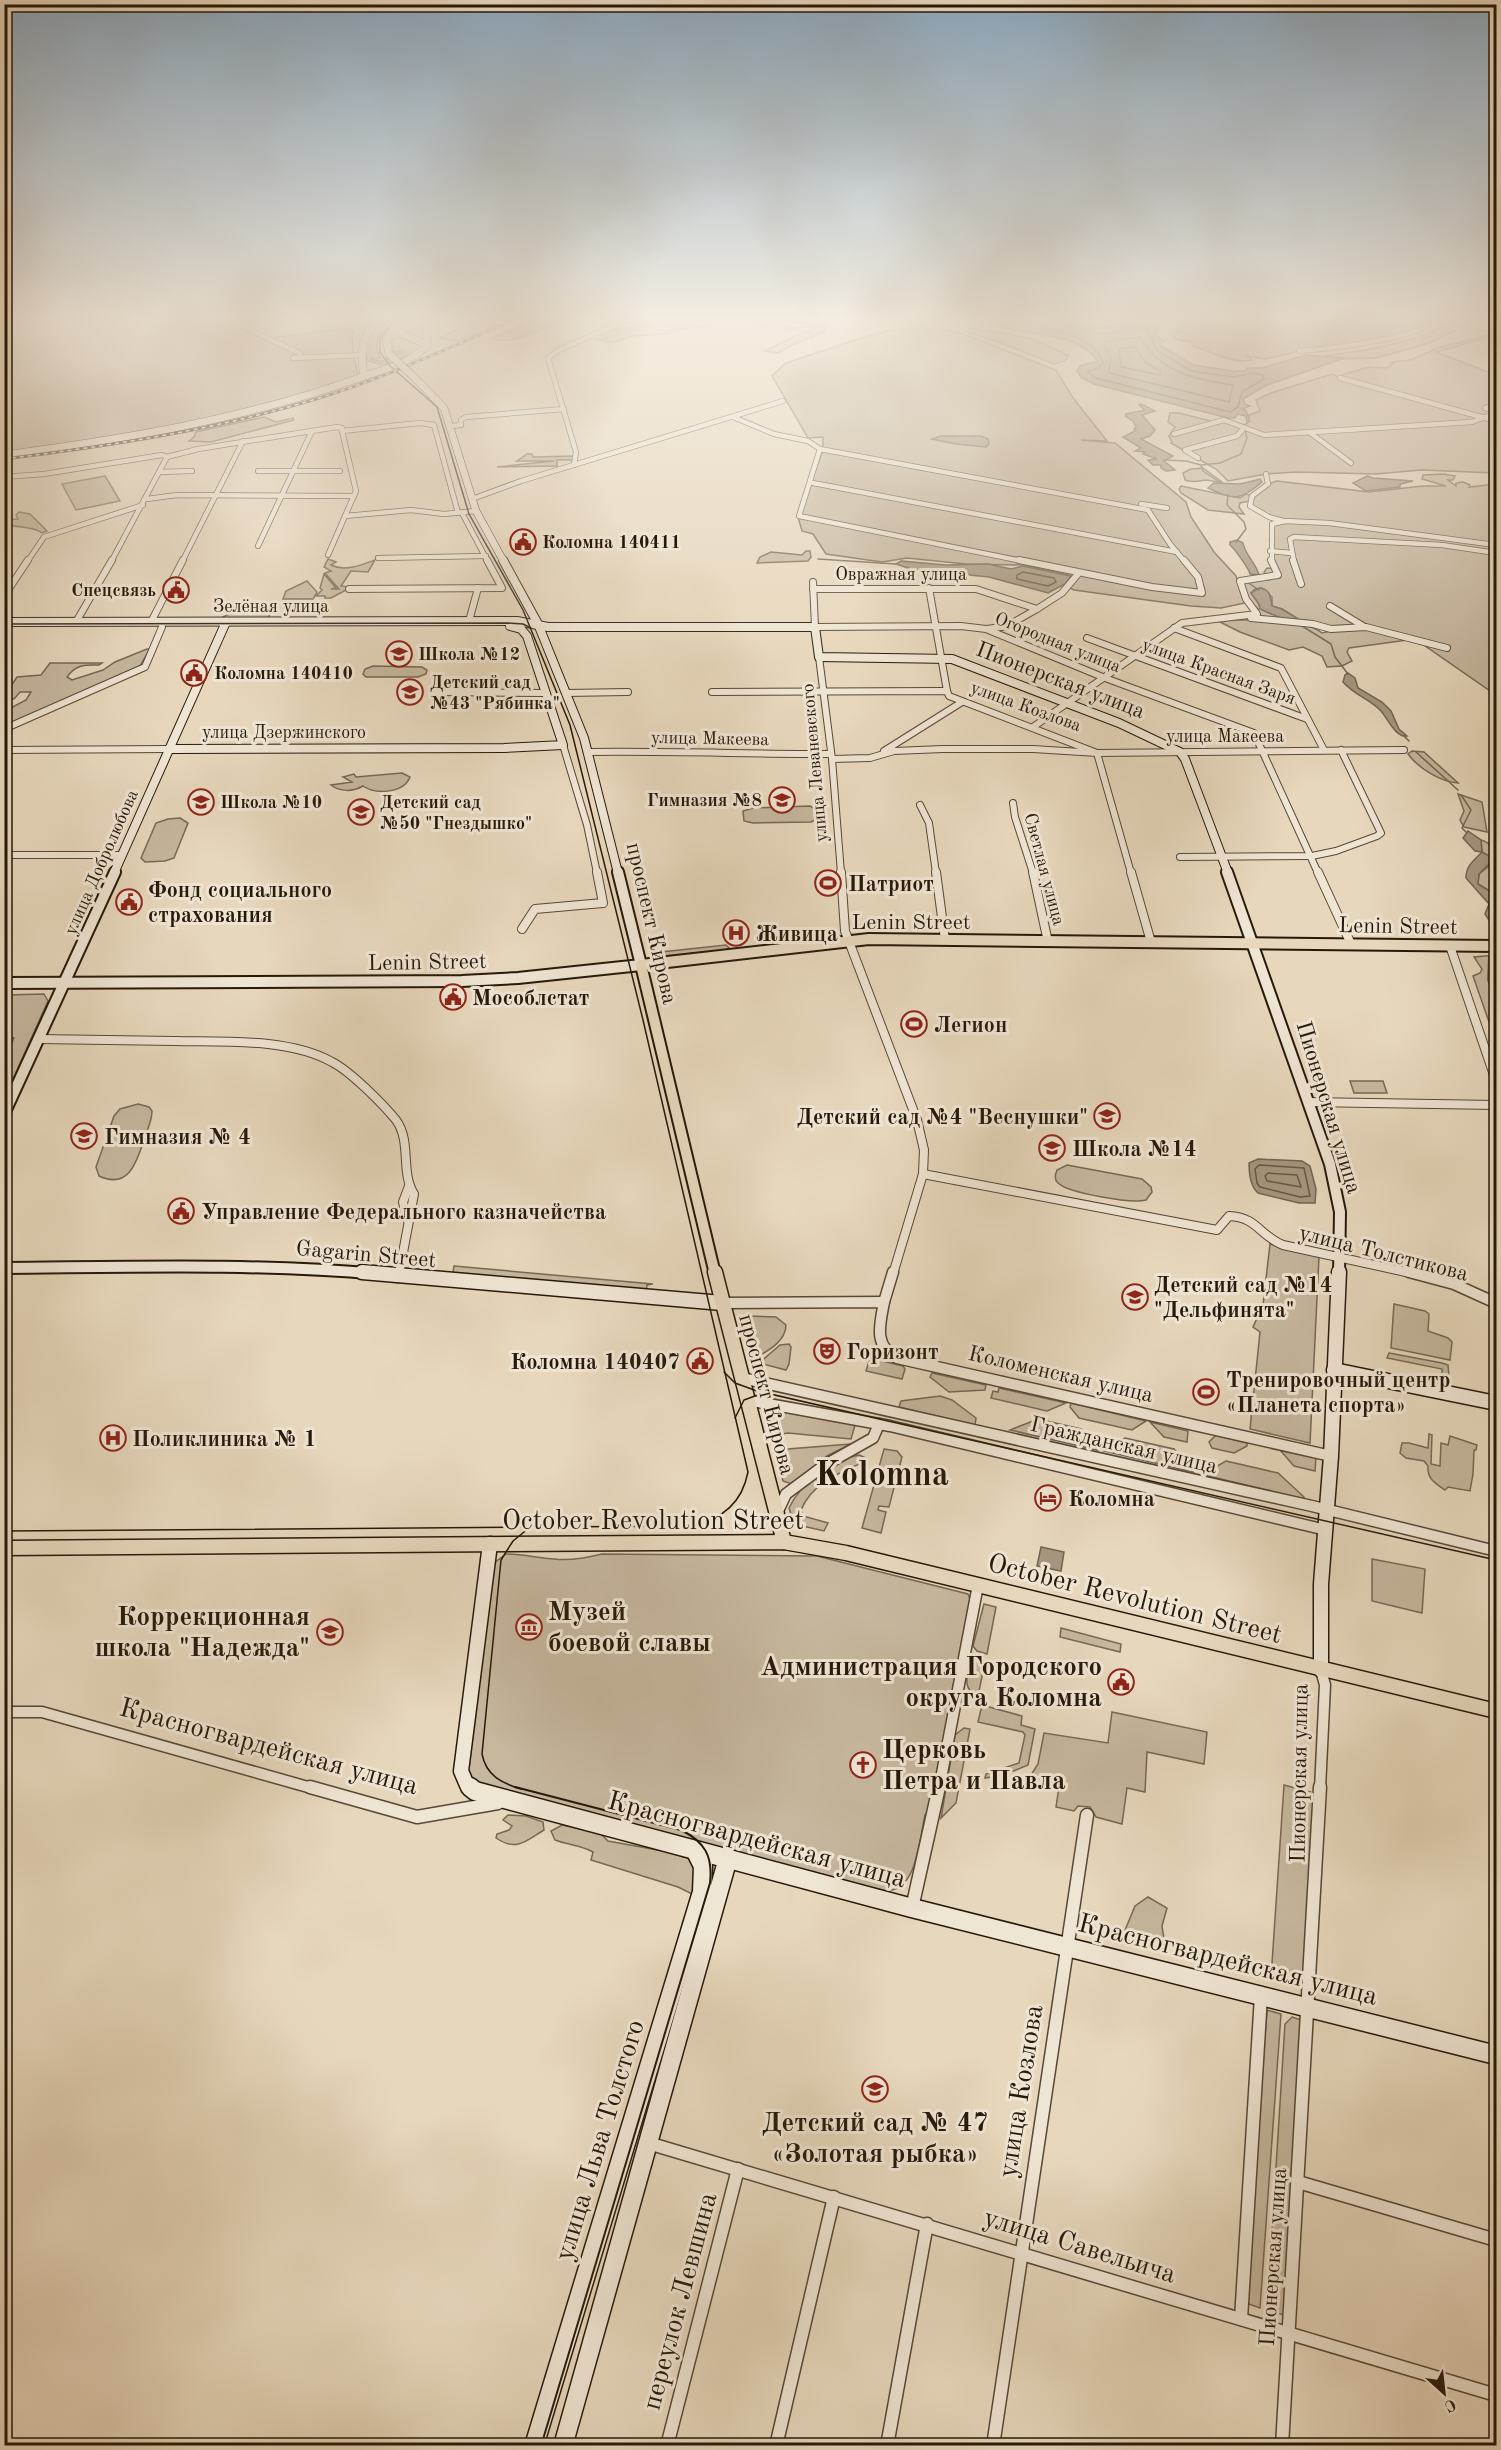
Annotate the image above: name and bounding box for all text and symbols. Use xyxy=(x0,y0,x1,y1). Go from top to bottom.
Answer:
public building icon: Коломна 140411 xyxy=(508,527,538,557)
place label: Коломна 140411 xyxy=(542,534,681,552)
street label: Овражная улица xyxy=(835,566,967,584)
public building icon: Спецсвязь xyxy=(161,575,191,605)
place label: Спецсвязь xyxy=(71,582,156,600)
street label: Зелёная улица xyxy=(213,598,329,616)
street label: Огородная улица xyxy=(992,609,1123,676)
street label: улица Красная Заря xyxy=(1139,636,1298,708)
school or university icon: Школа №12 xyxy=(384,639,414,669)
street label: Пионерская улица xyxy=(973,639,1148,723)
place label: Школа №12 xyxy=(418,646,520,664)
public building icon: Коломна 140410 xyxy=(179,658,209,688)
place label: Коломна 140410 xyxy=(214,665,353,683)
place label: Детский сад №43 "Рябинка" xyxy=(430,674,560,713)
school or university icon: Детский сад №43 "Рябинка" xyxy=(395,677,425,707)
street label: улица Козлова xyxy=(968,679,1084,735)
street label: улица Леваневского xyxy=(799,683,831,843)
street label: улица Дзержинского xyxy=(202,724,366,742)
street label: улица Макеева xyxy=(1166,728,1284,746)
street label: улица Макеева xyxy=(651,729,769,749)
school or university icon: Гимназия №8 xyxy=(767,785,797,815)
street label: улица Добролюбова xyxy=(62,787,142,938)
school or university icon: Школа №10 xyxy=(186,787,216,817)
place label: Гимназия №8 xyxy=(647,792,762,810)
place label: Школа №10 xyxy=(220,794,322,812)
place label: Детский сад №50 "Гнездышко" xyxy=(380,794,532,833)
school or university icon: Детский сад №50 "Гнездышко" xyxy=(346,797,376,827)
street label: Светлая улица xyxy=(1020,811,1068,928)
street label: проспект Кирова xyxy=(622,840,680,1007)
sports icon: Патриот xyxy=(813,868,843,898)
place label: Патриот xyxy=(848,874,934,896)
place label: Фонд социального страхования xyxy=(148,880,332,927)
public building icon: Фонд социального страхования xyxy=(114,887,144,917)
street label: Lenin Street xyxy=(851,912,971,934)
street label: Lenin Street xyxy=(1338,915,1458,939)
hospital icon: Живица xyxy=(721,918,751,948)
place label: Живица xyxy=(756,924,838,946)
street label: Lenin Street xyxy=(367,951,487,975)
public building icon: Мособлстат xyxy=(438,982,468,1012)
place label: Мособлстат xyxy=(472,988,589,1010)
sports icon: Легион xyxy=(899,1009,929,1039)
place label: Легион xyxy=(934,1015,1007,1037)
street label: Пионерская улица xyxy=(1291,1019,1365,1197)
school or university icon: Детский сад №4 "Веснушки" xyxy=(1092,1101,1122,1131)
place label: Детский сад №4 "Веснушки" xyxy=(797,1107,1088,1129)
school or university icon: Гимназия № 4 xyxy=(69,1121,99,1151)
place label: Гимназия № 4 xyxy=(104,1127,251,1149)
school or university icon: Школа №14 xyxy=(1037,1133,1067,1163)
place label: Школа №14 xyxy=(1072,1139,1197,1161)
public building icon: Управление Федерального казначейства xyxy=(166,1196,196,1226)
place label: Управление Федерального казначейства xyxy=(201,1202,606,1224)
street label: улица Толстикова xyxy=(1297,1222,1471,1286)
street label: Gagarin Street xyxy=(295,1238,437,1272)
place label: Детский сад №14 "Дельфинята" xyxy=(1154,1275,1333,1323)
school or university icon: Детский сад №14 "Дельфинята" xyxy=(1120,1282,1150,1312)
street label: проспект Кирова xyxy=(734,1312,798,1477)
theatre icon: Горизонт xyxy=(812,1336,842,1366)
place label: Горизонт xyxy=(846,1342,939,1364)
street label: Коломенская улица xyxy=(966,1343,1155,1407)
public building icon: Коломна 140407 xyxy=(685,1346,715,1376)
place label: Коломна 140407 xyxy=(510,1352,680,1374)
place label: Тренировочный центр «Планета спорта» xyxy=(1226,1370,1450,1417)
sports icon: Тренировочный центр «Планета спорта» xyxy=(1191,1377,1221,1407)
street label: Гражданская улица xyxy=(1028,1414,1219,1478)
hospital icon: Поликлиника № 1 xyxy=(98,1423,128,1453)
place label: Поликлиника № 1 xyxy=(132,1429,316,1451)
district label: Kolomna xyxy=(815,1459,949,1493)
hotel icon: Коломна xyxy=(1033,1483,1063,1513)
place label: Коломна xyxy=(1068,1489,1155,1511)
street label: October Revolution Street xyxy=(502,1508,804,1535)
street label: October Revolution Street xyxy=(985,1550,1284,1649)
place label: Музей боевой славы xyxy=(548,1599,711,1657)
place label: Коррекционная школа "Надежда" xyxy=(95,1604,310,1662)
museum icon: Музей боевой славы xyxy=(514,1612,544,1642)
school or university icon: Коррекционная школа "Надежда" xyxy=(315,1617,345,1647)
place label: Администрация Городского округа Коломна xyxy=(760,1654,1102,1712)
public building icon: Администрация Городского округа Коломна xyxy=(1106,1667,1136,1697)
street label: Пионерская улица xyxy=(1287,1683,1313,1863)
street label: Красногвардейская улица xyxy=(116,1695,421,1800)
place label: Церковь Петра и Павла xyxy=(882,1737,1066,1795)
church icon: Церковь Петра и Павла xyxy=(848,1750,878,1780)
street label: Красногвардейская улица xyxy=(604,1788,909,1893)
street label: Красногвардейская улица xyxy=(1075,1910,1380,2011)
street label: улица Козлова xyxy=(994,2003,1048,2180)
street label: улица Льва Толстого xyxy=(551,2017,650,2264)
school or university icon: Детский сад № 47 «Золотая рыбка» xyxy=(860,2074,890,2104)
place label: Детский сад № 47 «Золотая рыбка» xyxy=(762,2110,988,2168)
street label: Пионерская улица xyxy=(1257,2167,1291,2347)
street label: переулок Левшина xyxy=(638,2190,722,2413)
street label: улица Савельича xyxy=(980,2204,1179,2289)
north arrow xyxy=(1414,2363,1474,2423)
text: С xyxy=(1442,2395,1458,2414)

